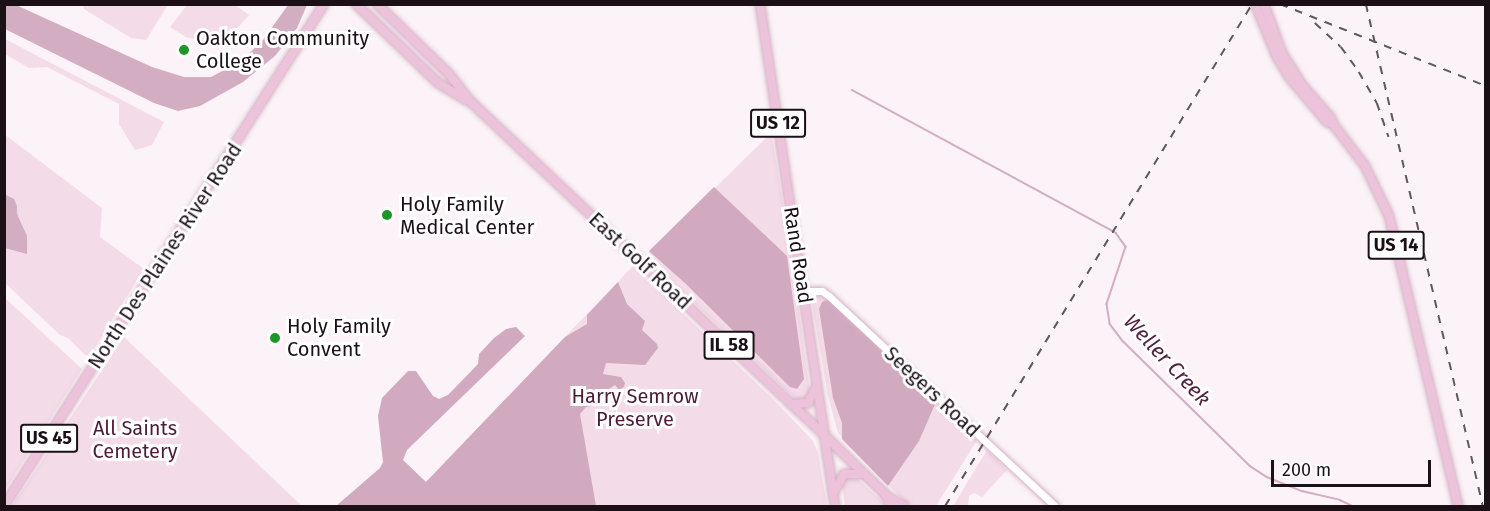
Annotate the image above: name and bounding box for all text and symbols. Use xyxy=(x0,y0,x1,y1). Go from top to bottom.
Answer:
place label: Oakton Community College xyxy=(196,27,369,74)
marker: Oakton Community College xyxy=(177,43,191,57)
road number: US 12 xyxy=(750,108,806,138)
street label: North Des Plaines River Road xyxy=(83,139,247,373)
place label: Holy Family Medical Center xyxy=(400,192,534,239)
street label: Rand Road xyxy=(778,205,818,305)
marker: Holy Family Medical Center xyxy=(378,206,396,224)
street label: East Golf Road xyxy=(584,207,696,315)
road number: US 14 xyxy=(1368,230,1424,260)
water label: Weller Creek xyxy=(1118,309,1216,411)
place label: Holy Family Convent xyxy=(287,314,391,361)
road number: IL 58 xyxy=(704,330,754,360)
marker: Holy Family Convent xyxy=(268,331,282,345)
street label: Seegers Road xyxy=(879,342,985,442)
park label: Harry Semrow Preserve xyxy=(571,384,699,431)
park label: All Saints Cemetery xyxy=(92,417,178,464)
road number: US 45 xyxy=(19,423,79,453)
scale bar xyxy=(1274,448,1434,486)
text: 200 m xyxy=(1282,459,1331,481)

